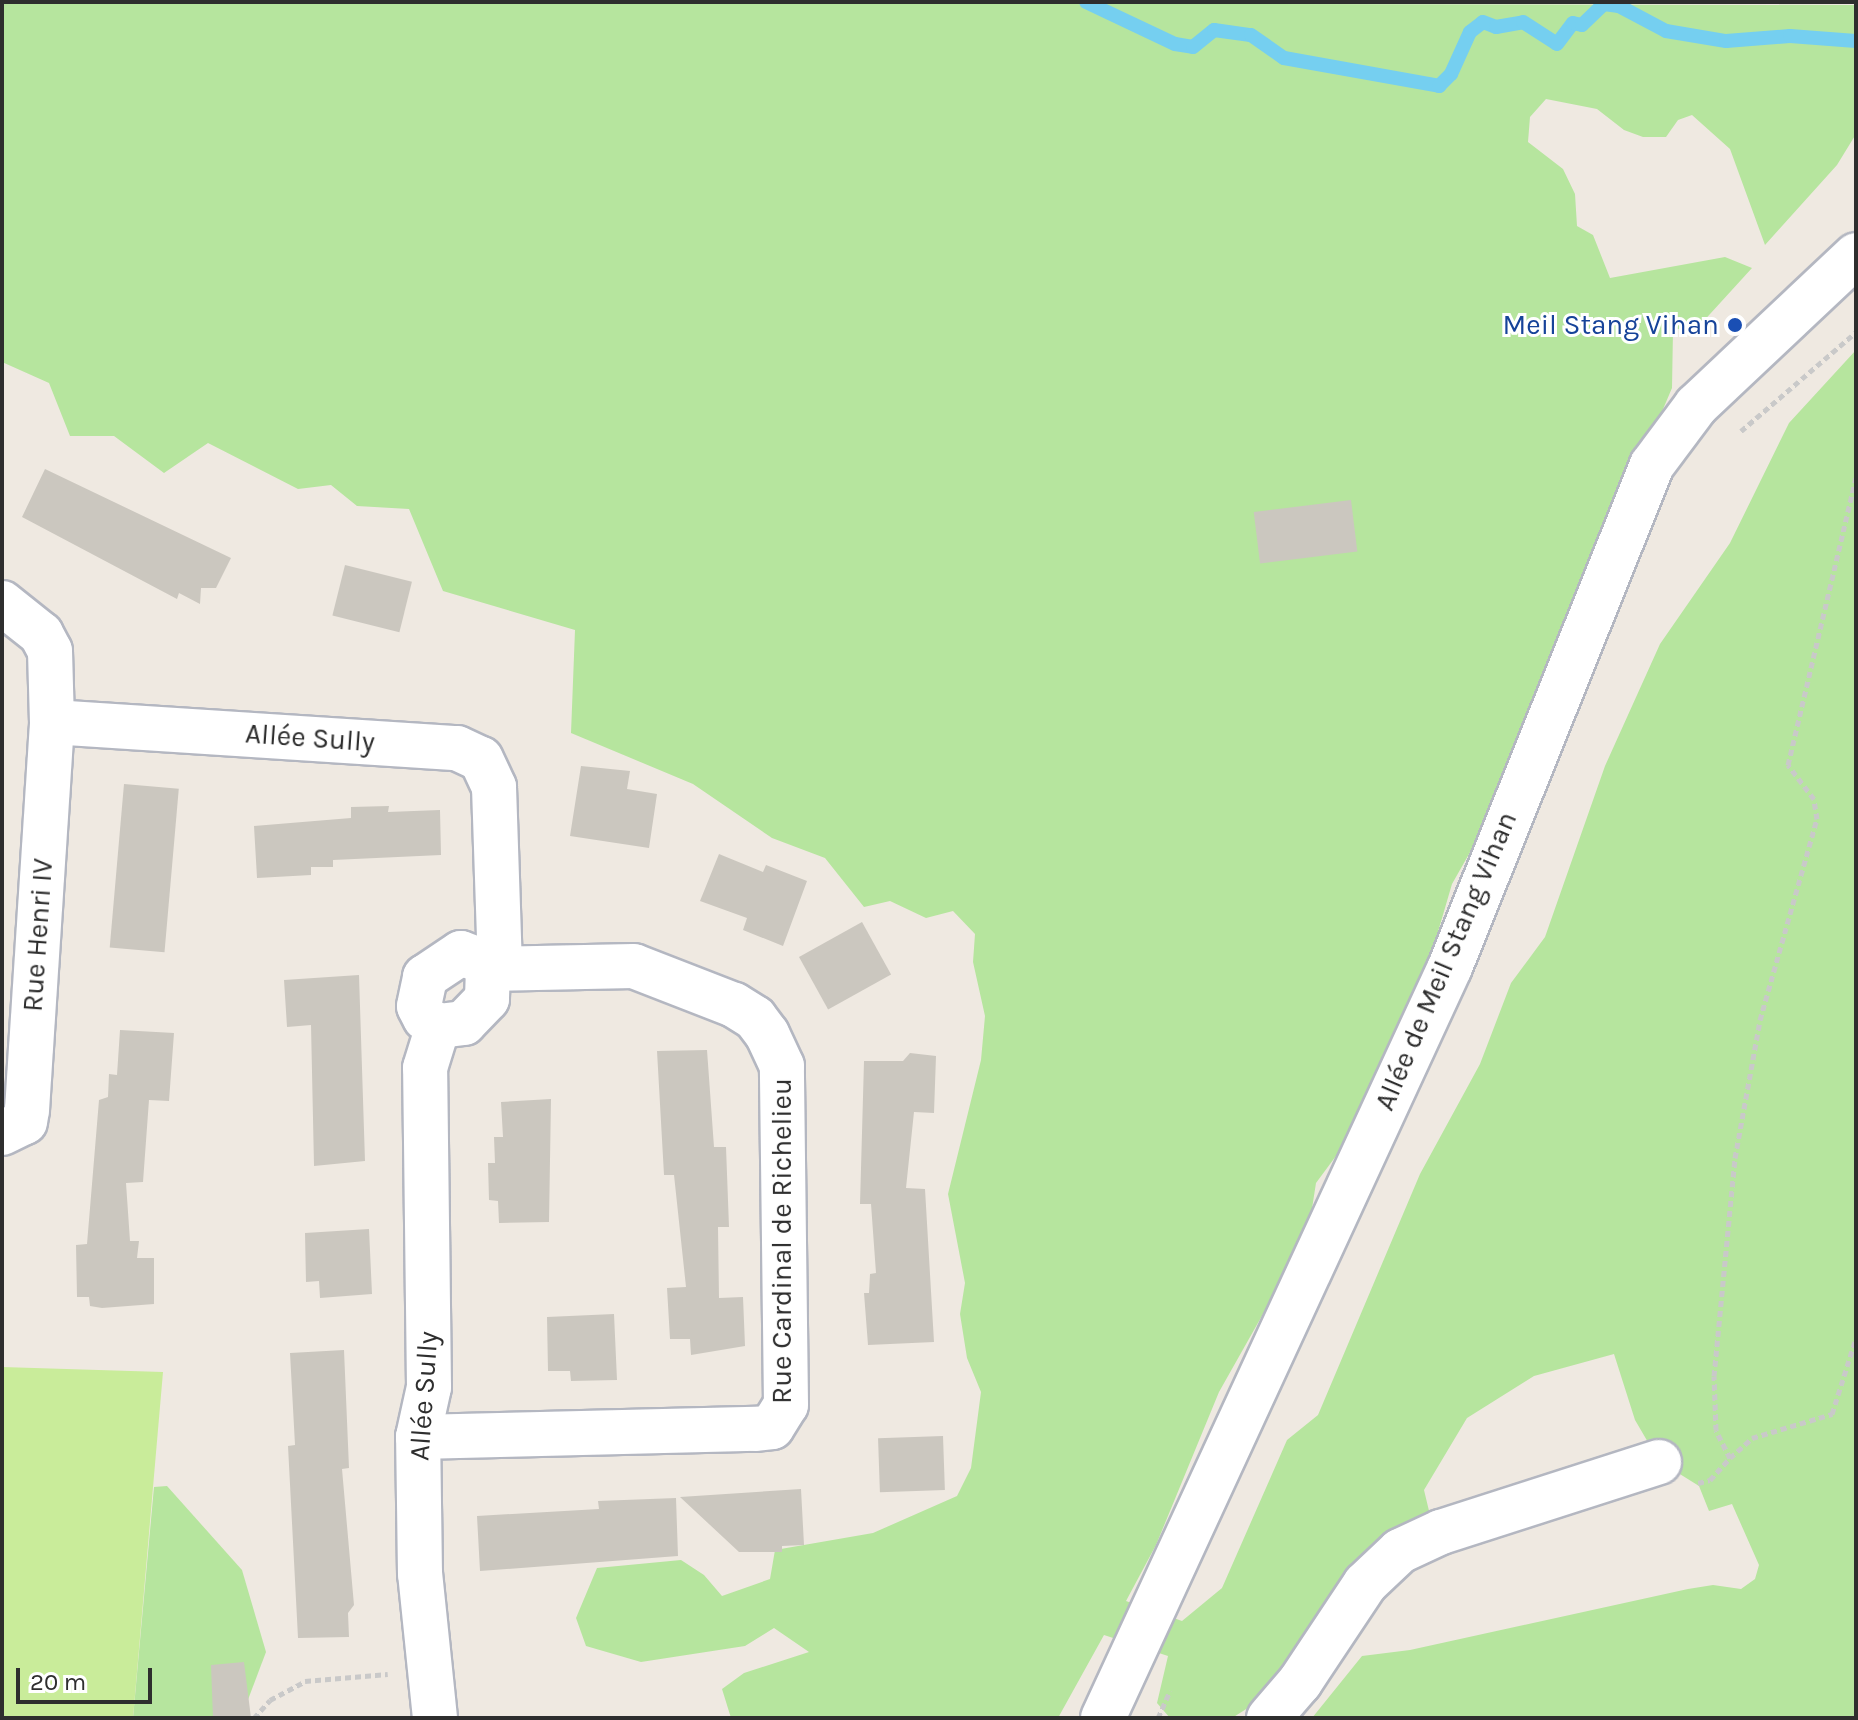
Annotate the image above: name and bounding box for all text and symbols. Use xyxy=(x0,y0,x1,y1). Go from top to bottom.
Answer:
place label: Meil Stang Vihan xyxy=(1503,308,1719,342)
marker: Meil Stang Vihan xyxy=(1726,316,1744,334)
street label: Allée Sully xyxy=(244,717,376,759)
street label: Allée de Meil Stang Vihan xyxy=(1368,807,1524,1115)
street label: Rue Henri IV xyxy=(16,857,60,1013)
street label: Rue Cardinal de Richelieu xyxy=(765,1078,799,1404)
street label: Allée Sully xyxy=(403,1330,445,1462)
scale bar xyxy=(20,1652,156,1702)
text: 20 m xyxy=(30,1668,86,1696)

